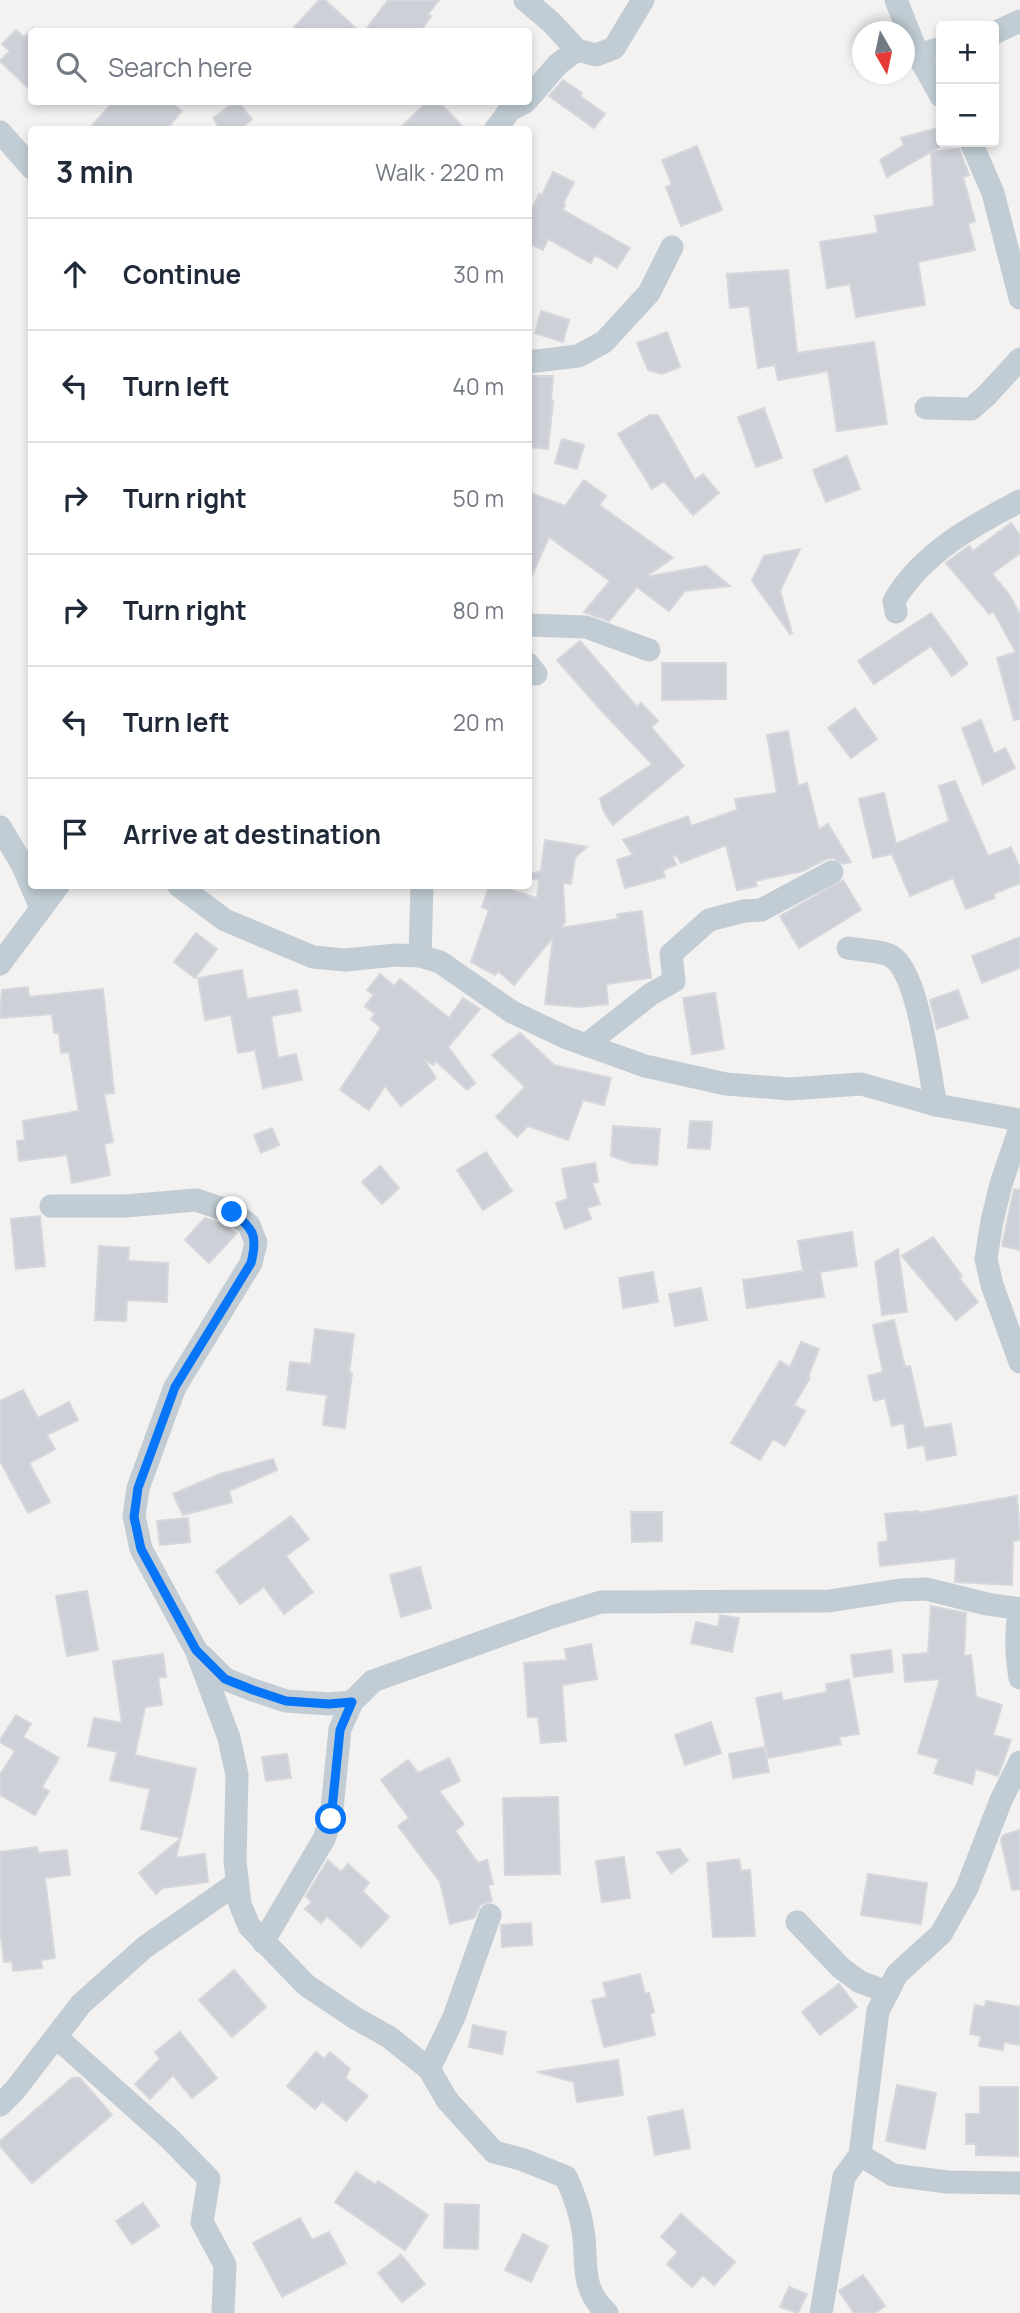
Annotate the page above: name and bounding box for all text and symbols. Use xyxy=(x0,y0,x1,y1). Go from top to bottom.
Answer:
north arrow xyxy=(852,21,915,84)
map controls xyxy=(936,21,999,147)
button: + xyxy=(936,21,999,84)
search box xyxy=(28,28,532,105)
icon: search xyxy=(52,48,90,86)
text: Search here xyxy=(108,49,253,85)
button: − xyxy=(936,84,999,147)
text: 3 min xyxy=(56,151,134,192)
text: Walk · 220 m xyxy=(375,156,504,188)
icon: ahead xyxy=(56,255,94,293)
text: Continue xyxy=(123,256,241,292)
text: 30 m xyxy=(453,258,504,290)
icon: left xyxy=(56,367,94,405)
text: Turn left xyxy=(123,368,230,404)
text: 40 m xyxy=(452,370,504,402)
icon: right xyxy=(56,479,94,517)
text: Turn right xyxy=(123,480,247,516)
text: 50 m xyxy=(453,482,504,514)
icon: right xyxy=(56,591,94,629)
text: Turn right xyxy=(123,592,247,628)
text: 80 m xyxy=(453,594,504,626)
icon: left xyxy=(56,703,94,741)
text: Turn left xyxy=(123,704,230,740)
text: 20 m xyxy=(453,706,504,738)
icon: arrive xyxy=(56,815,94,853)
text: Arrive at destination xyxy=(123,816,381,852)
route end xyxy=(216,1196,247,1227)
route start xyxy=(315,1803,346,1834)

